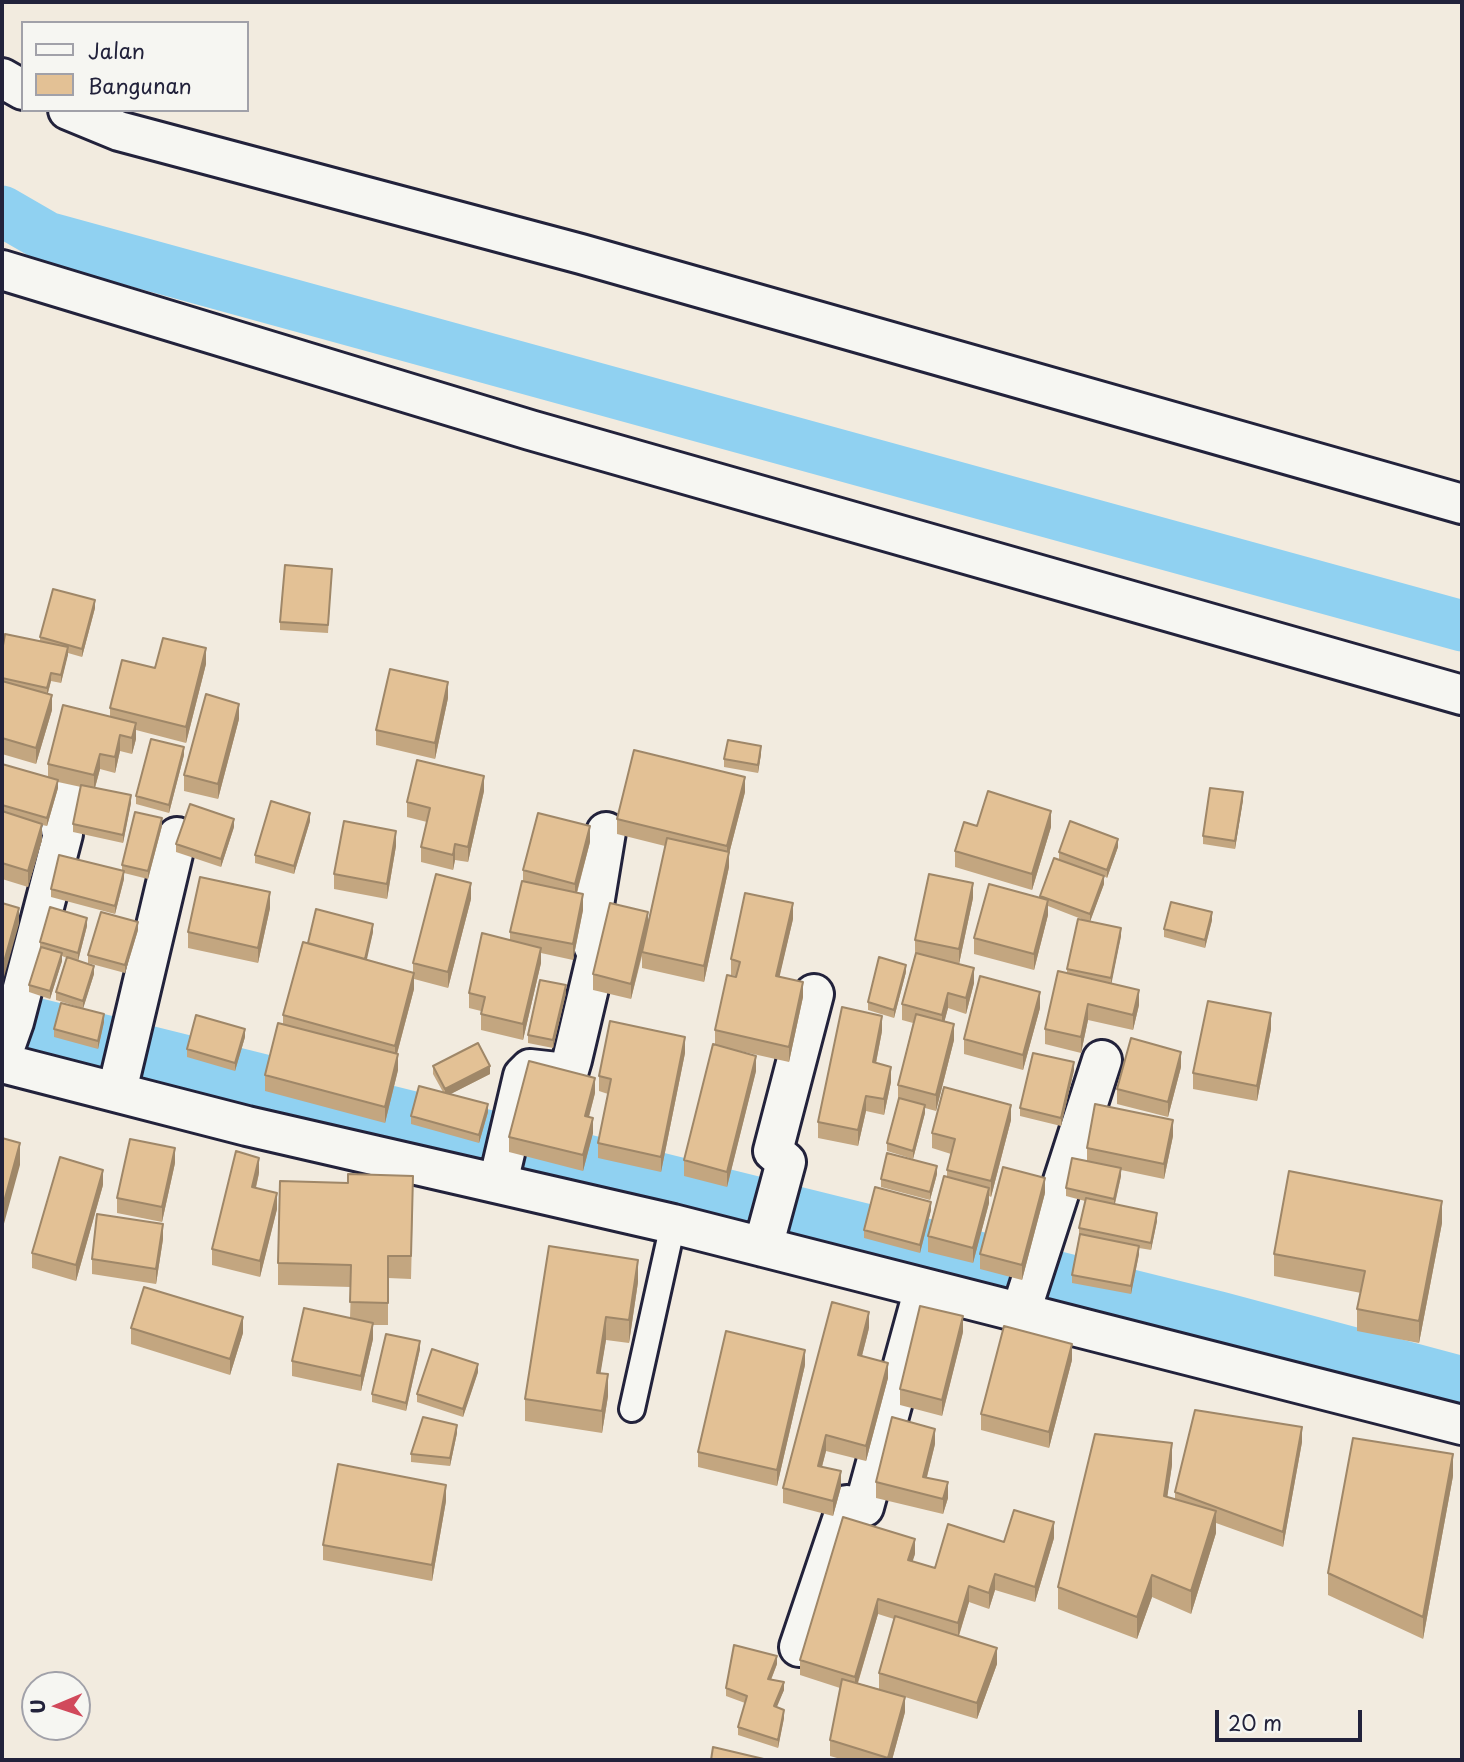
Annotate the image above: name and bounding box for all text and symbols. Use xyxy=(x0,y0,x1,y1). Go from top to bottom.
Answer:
legend xyxy=(21,21,248,112)
text: Jalan xyxy=(88,34,145,66)
text: Bangunan xyxy=(88,69,192,101)
north arrow xyxy=(21,1671,91,1741)
scale bar xyxy=(1219,1696,1366,1740)
text: U xyxy=(23,1699,51,1714)
text: 20 m xyxy=(1228,1706,1282,1738)

